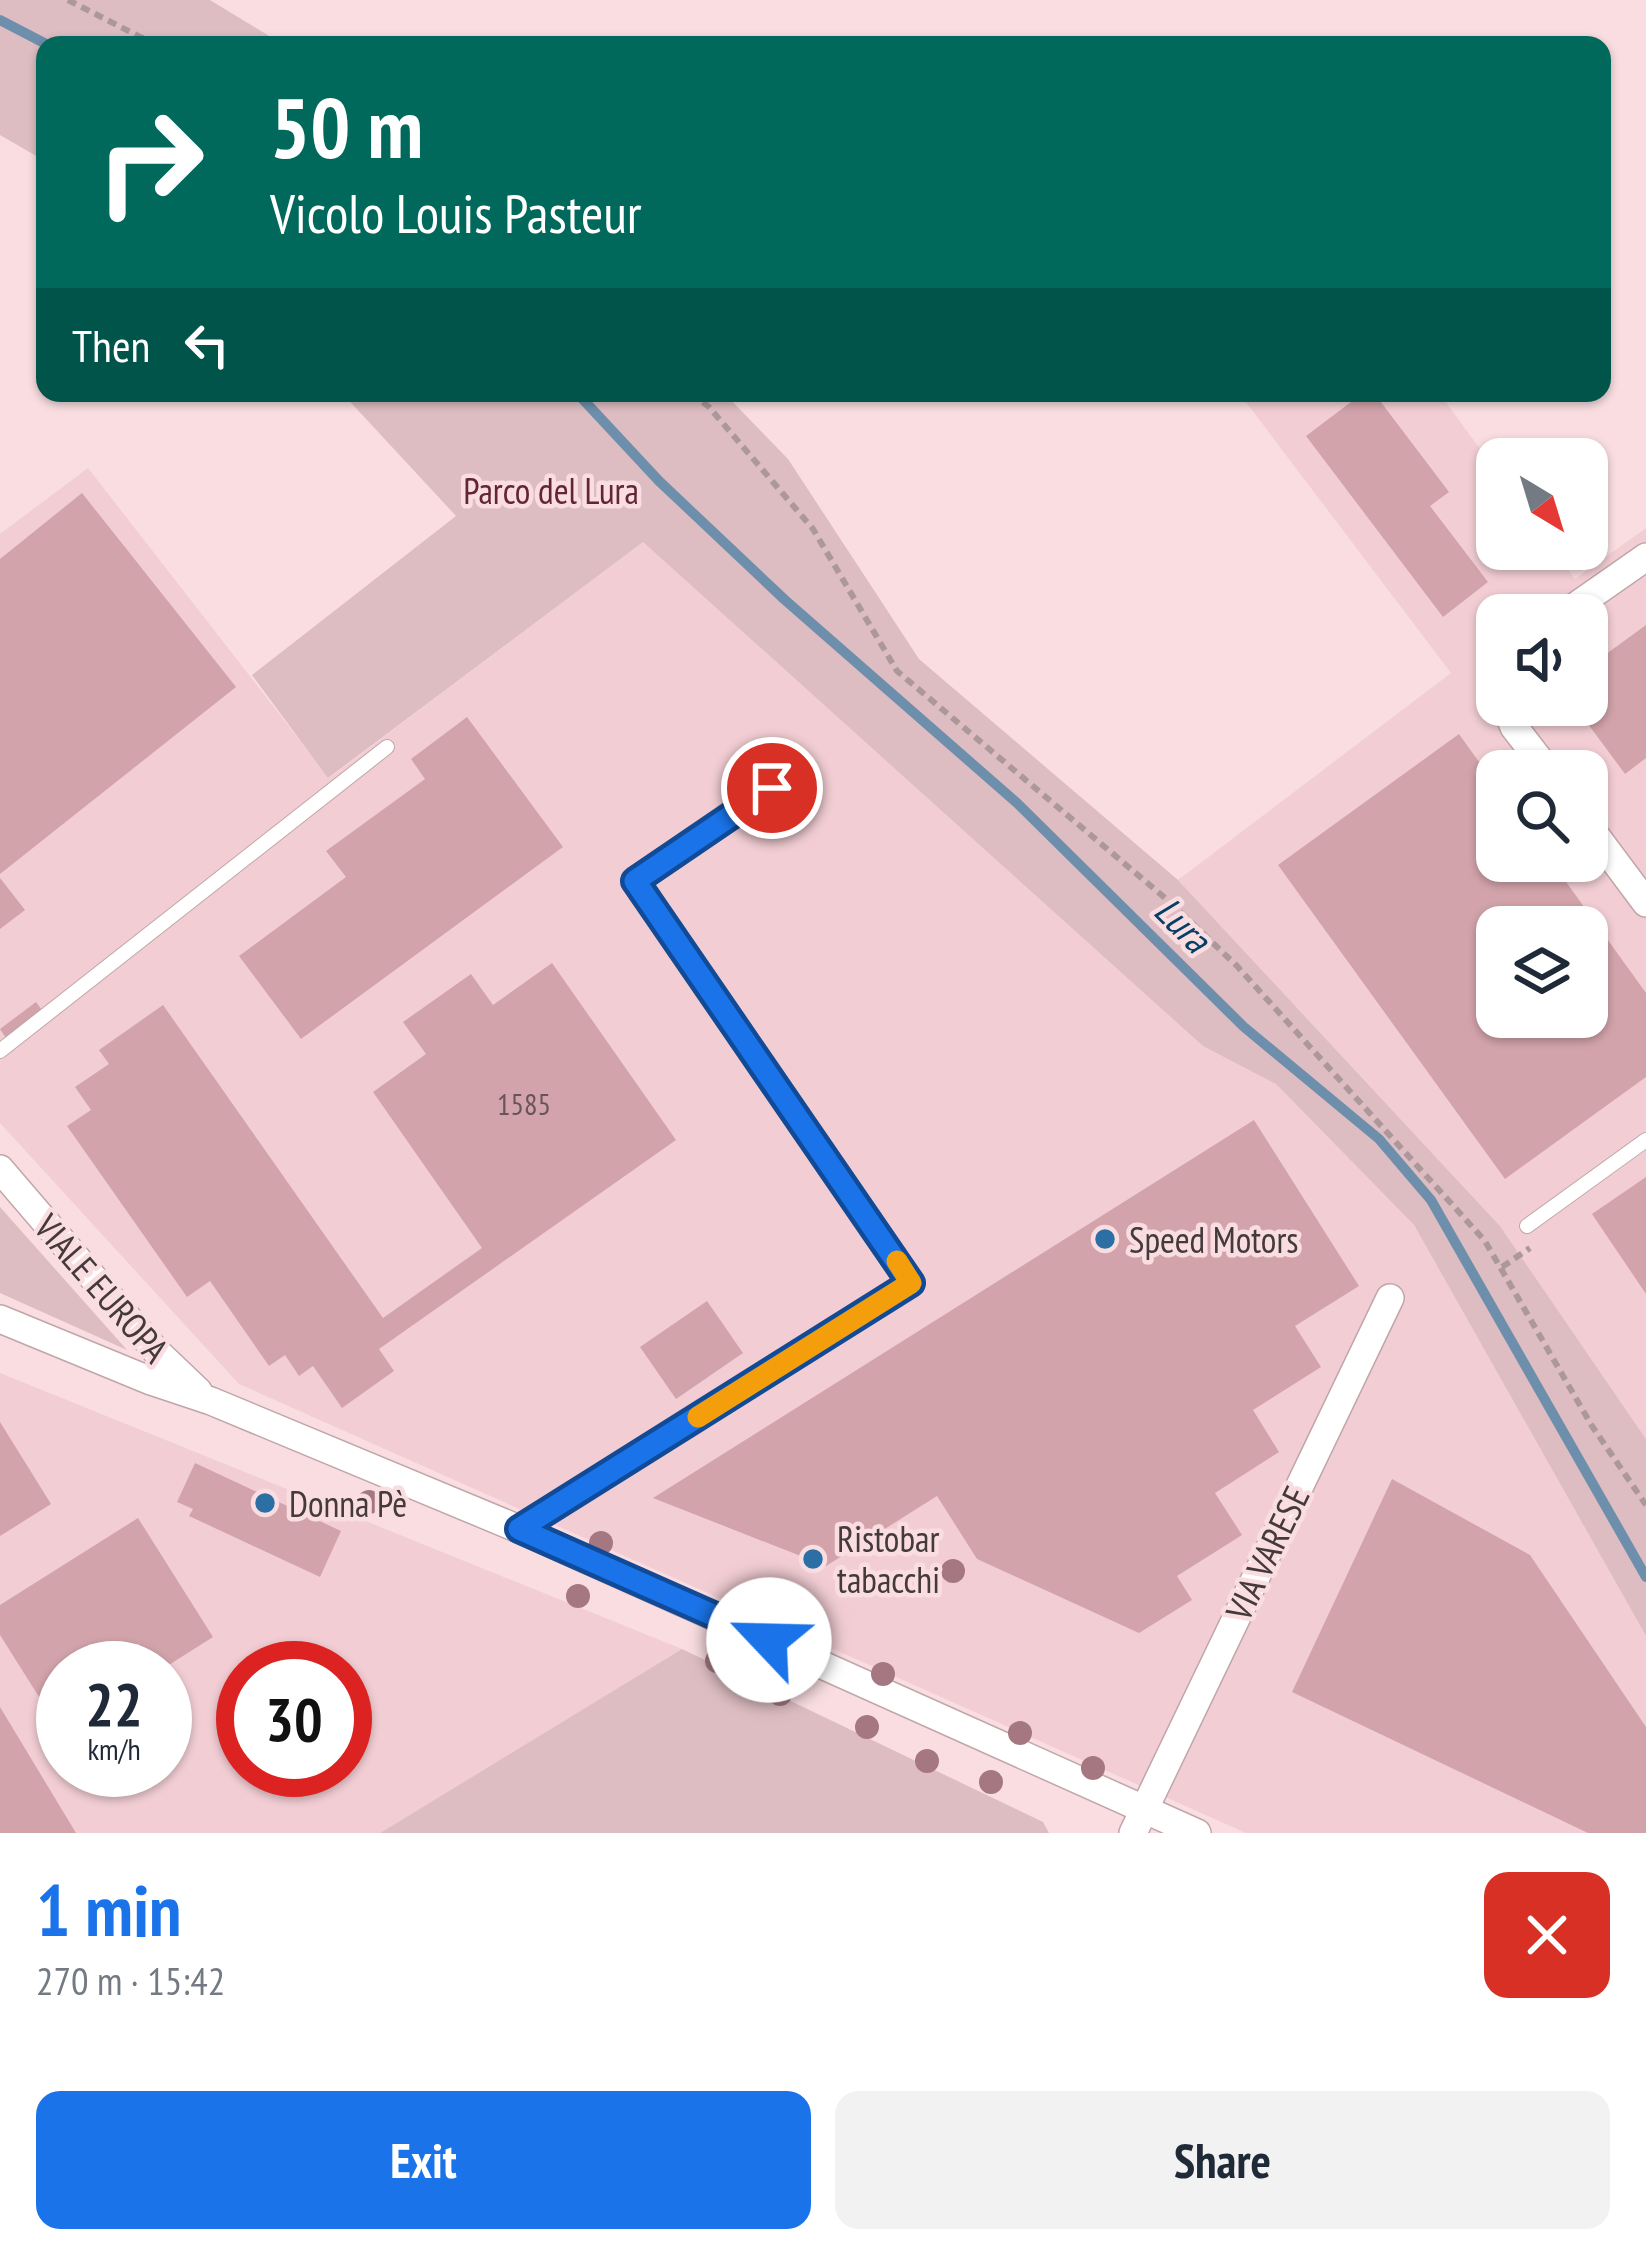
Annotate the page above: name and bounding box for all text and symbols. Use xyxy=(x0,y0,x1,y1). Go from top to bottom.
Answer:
text: 50 m xyxy=(270,72,423,181)
icon: right xyxy=(72,84,228,240)
text: Vicolo Louis Pasteur xyxy=(270,178,642,248)
icon: left xyxy=(174,312,240,378)
text: Then xyxy=(72,316,150,374)
north arrow xyxy=(1476,438,1608,570)
map controls xyxy=(1476,438,1608,1038)
park label: Parco del Lura xyxy=(463,467,639,514)
button: sound xyxy=(1476,594,1608,726)
pin xyxy=(721,737,823,839)
button: search xyxy=(1476,750,1608,882)
icon: arrive xyxy=(739,755,805,821)
water label: Lura xyxy=(1144,885,1224,965)
button: layers xyxy=(1476,906,1608,1038)
house number: 1585 xyxy=(497,1084,551,1123)
street label: VIALE EUROPA xyxy=(24,1203,179,1372)
place label: Speed Motors xyxy=(1129,1216,1298,1263)
marker: Speed Motors xyxy=(1092,1226,1118,1252)
street label: VIA VARESE xyxy=(1214,1478,1320,1629)
place label: Donna Pè xyxy=(289,1480,407,1527)
marker: Donna Pè xyxy=(252,1490,278,1516)
place label: Ristobar tabacchi xyxy=(837,1515,940,1603)
marker: Ristobar tabacchi xyxy=(800,1546,826,1572)
position arrow xyxy=(706,1577,832,1703)
speed limit sign: 30 xyxy=(216,1641,372,1797)
text: 22 xyxy=(85,1665,143,1743)
text: km/h xyxy=(87,1729,141,1768)
text: 1 min xyxy=(36,1863,181,1956)
button: close xyxy=(1484,1872,1610,1998)
text: 270 m · 15:42 xyxy=(36,1955,225,2006)
button: Exit xyxy=(36,2091,811,2229)
button: Share xyxy=(835,2091,1610,2229)

